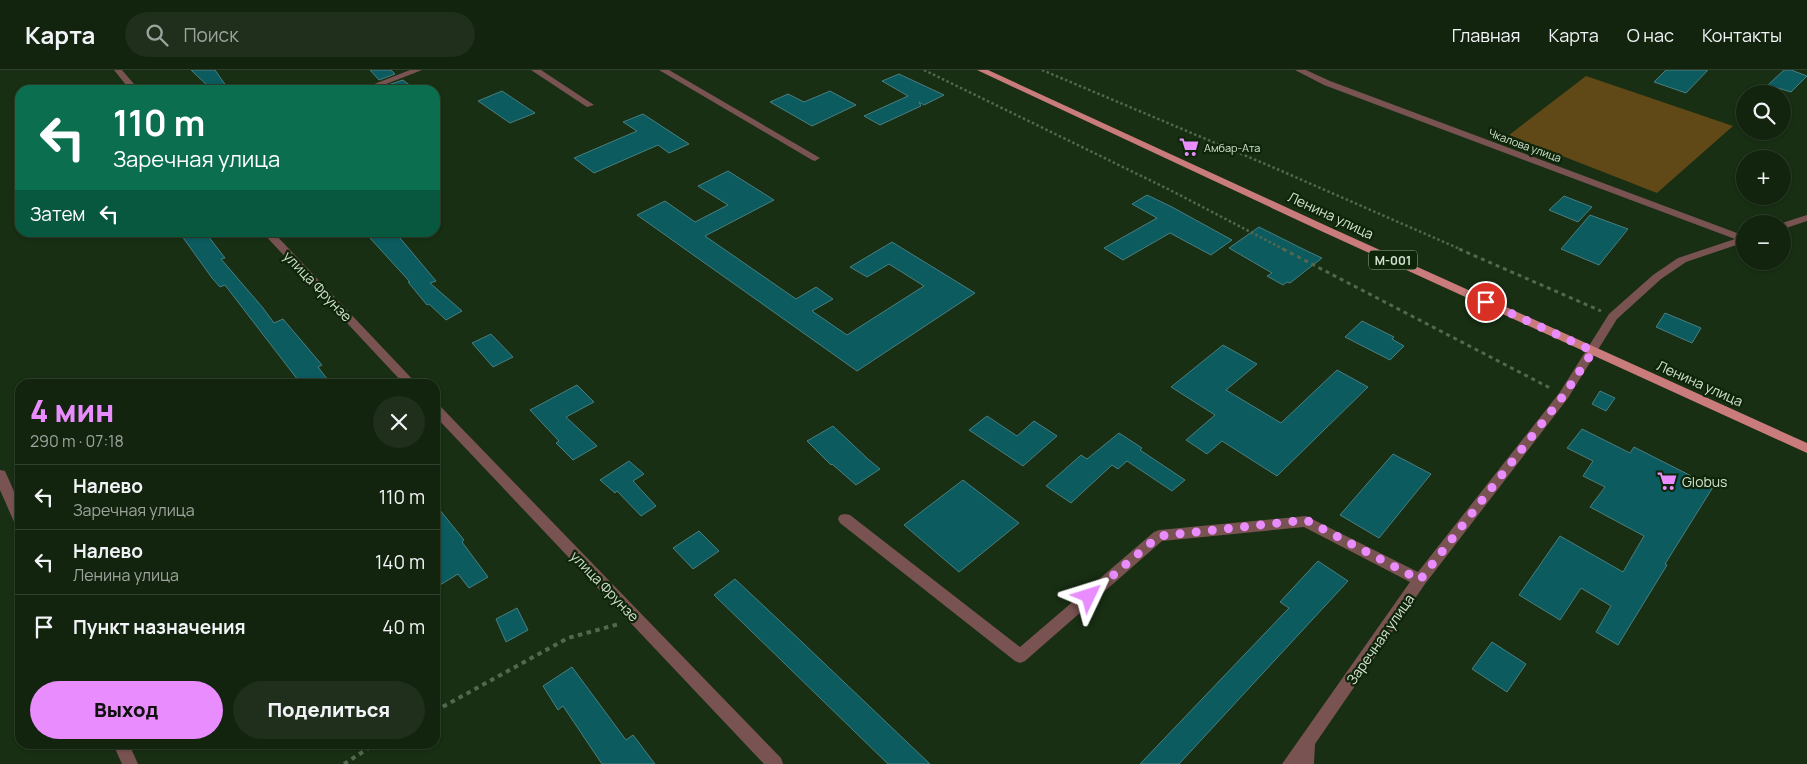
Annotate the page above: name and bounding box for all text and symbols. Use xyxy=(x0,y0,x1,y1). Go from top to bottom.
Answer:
search box xyxy=(125,12,475,57)
text: Карта xyxy=(25,18,95,51)
icon: search xyxy=(143,21,171,49)
text: Поиск xyxy=(183,22,239,48)
text: Главная xyxy=(1452,23,1521,47)
text: Карта xyxy=(1549,23,1599,47)
text: О нас xyxy=(1627,23,1674,47)
text: Контакты xyxy=(1702,23,1782,47)
map controls xyxy=(1736,85,1791,270)
button: search xyxy=(1736,85,1791,140)
text: 110 m xyxy=(113,99,205,147)
icon: left xyxy=(30,105,95,170)
street label: Чкалова улица xyxy=(1486,125,1564,165)
supermarket icon: Амбар-Ата xyxy=(1178,136,1200,158)
place label: Амбар-Ата xyxy=(1204,140,1260,155)
text: Заречная улица xyxy=(113,144,280,174)
button: + xyxy=(1736,150,1791,205)
street label: Ленина улица xyxy=(1285,187,1377,243)
icon: left xyxy=(95,200,123,228)
text: Затем xyxy=(30,201,85,227)
button: − xyxy=(1736,215,1791,270)
street label: улица Фрунзе xyxy=(279,247,357,325)
road number: М-001 xyxy=(1369,250,1417,270)
pin xyxy=(1465,281,1507,323)
icon: arrive xyxy=(1472,288,1500,316)
street label: Ленина улица xyxy=(1654,355,1746,411)
text: 4 мин xyxy=(30,390,114,431)
button: close xyxy=(373,396,425,448)
text: 290 m · 07:18 xyxy=(30,430,124,452)
supermarket icon: Globus xyxy=(1656,470,1678,492)
place label: Globus xyxy=(1682,472,1727,491)
text: Налево xyxy=(73,473,143,499)
icon: left xyxy=(30,483,58,511)
text: 110 m xyxy=(379,484,425,510)
text: Заречная улица xyxy=(73,499,195,521)
text: Налево xyxy=(73,538,143,564)
street label: улица Фрунзе xyxy=(566,547,644,625)
icon: left xyxy=(30,548,58,576)
text: 140 m xyxy=(375,549,425,575)
text: Ленина улица xyxy=(73,564,179,586)
position arrow xyxy=(1062,569,1114,621)
street label: Заречная улица xyxy=(1342,590,1418,688)
icon: arrive xyxy=(30,613,58,641)
text: Пункт назначения xyxy=(73,614,246,640)
text: 40 m xyxy=(382,614,425,640)
button: Выход xyxy=(30,681,223,739)
button: Поделиться xyxy=(233,681,425,739)

